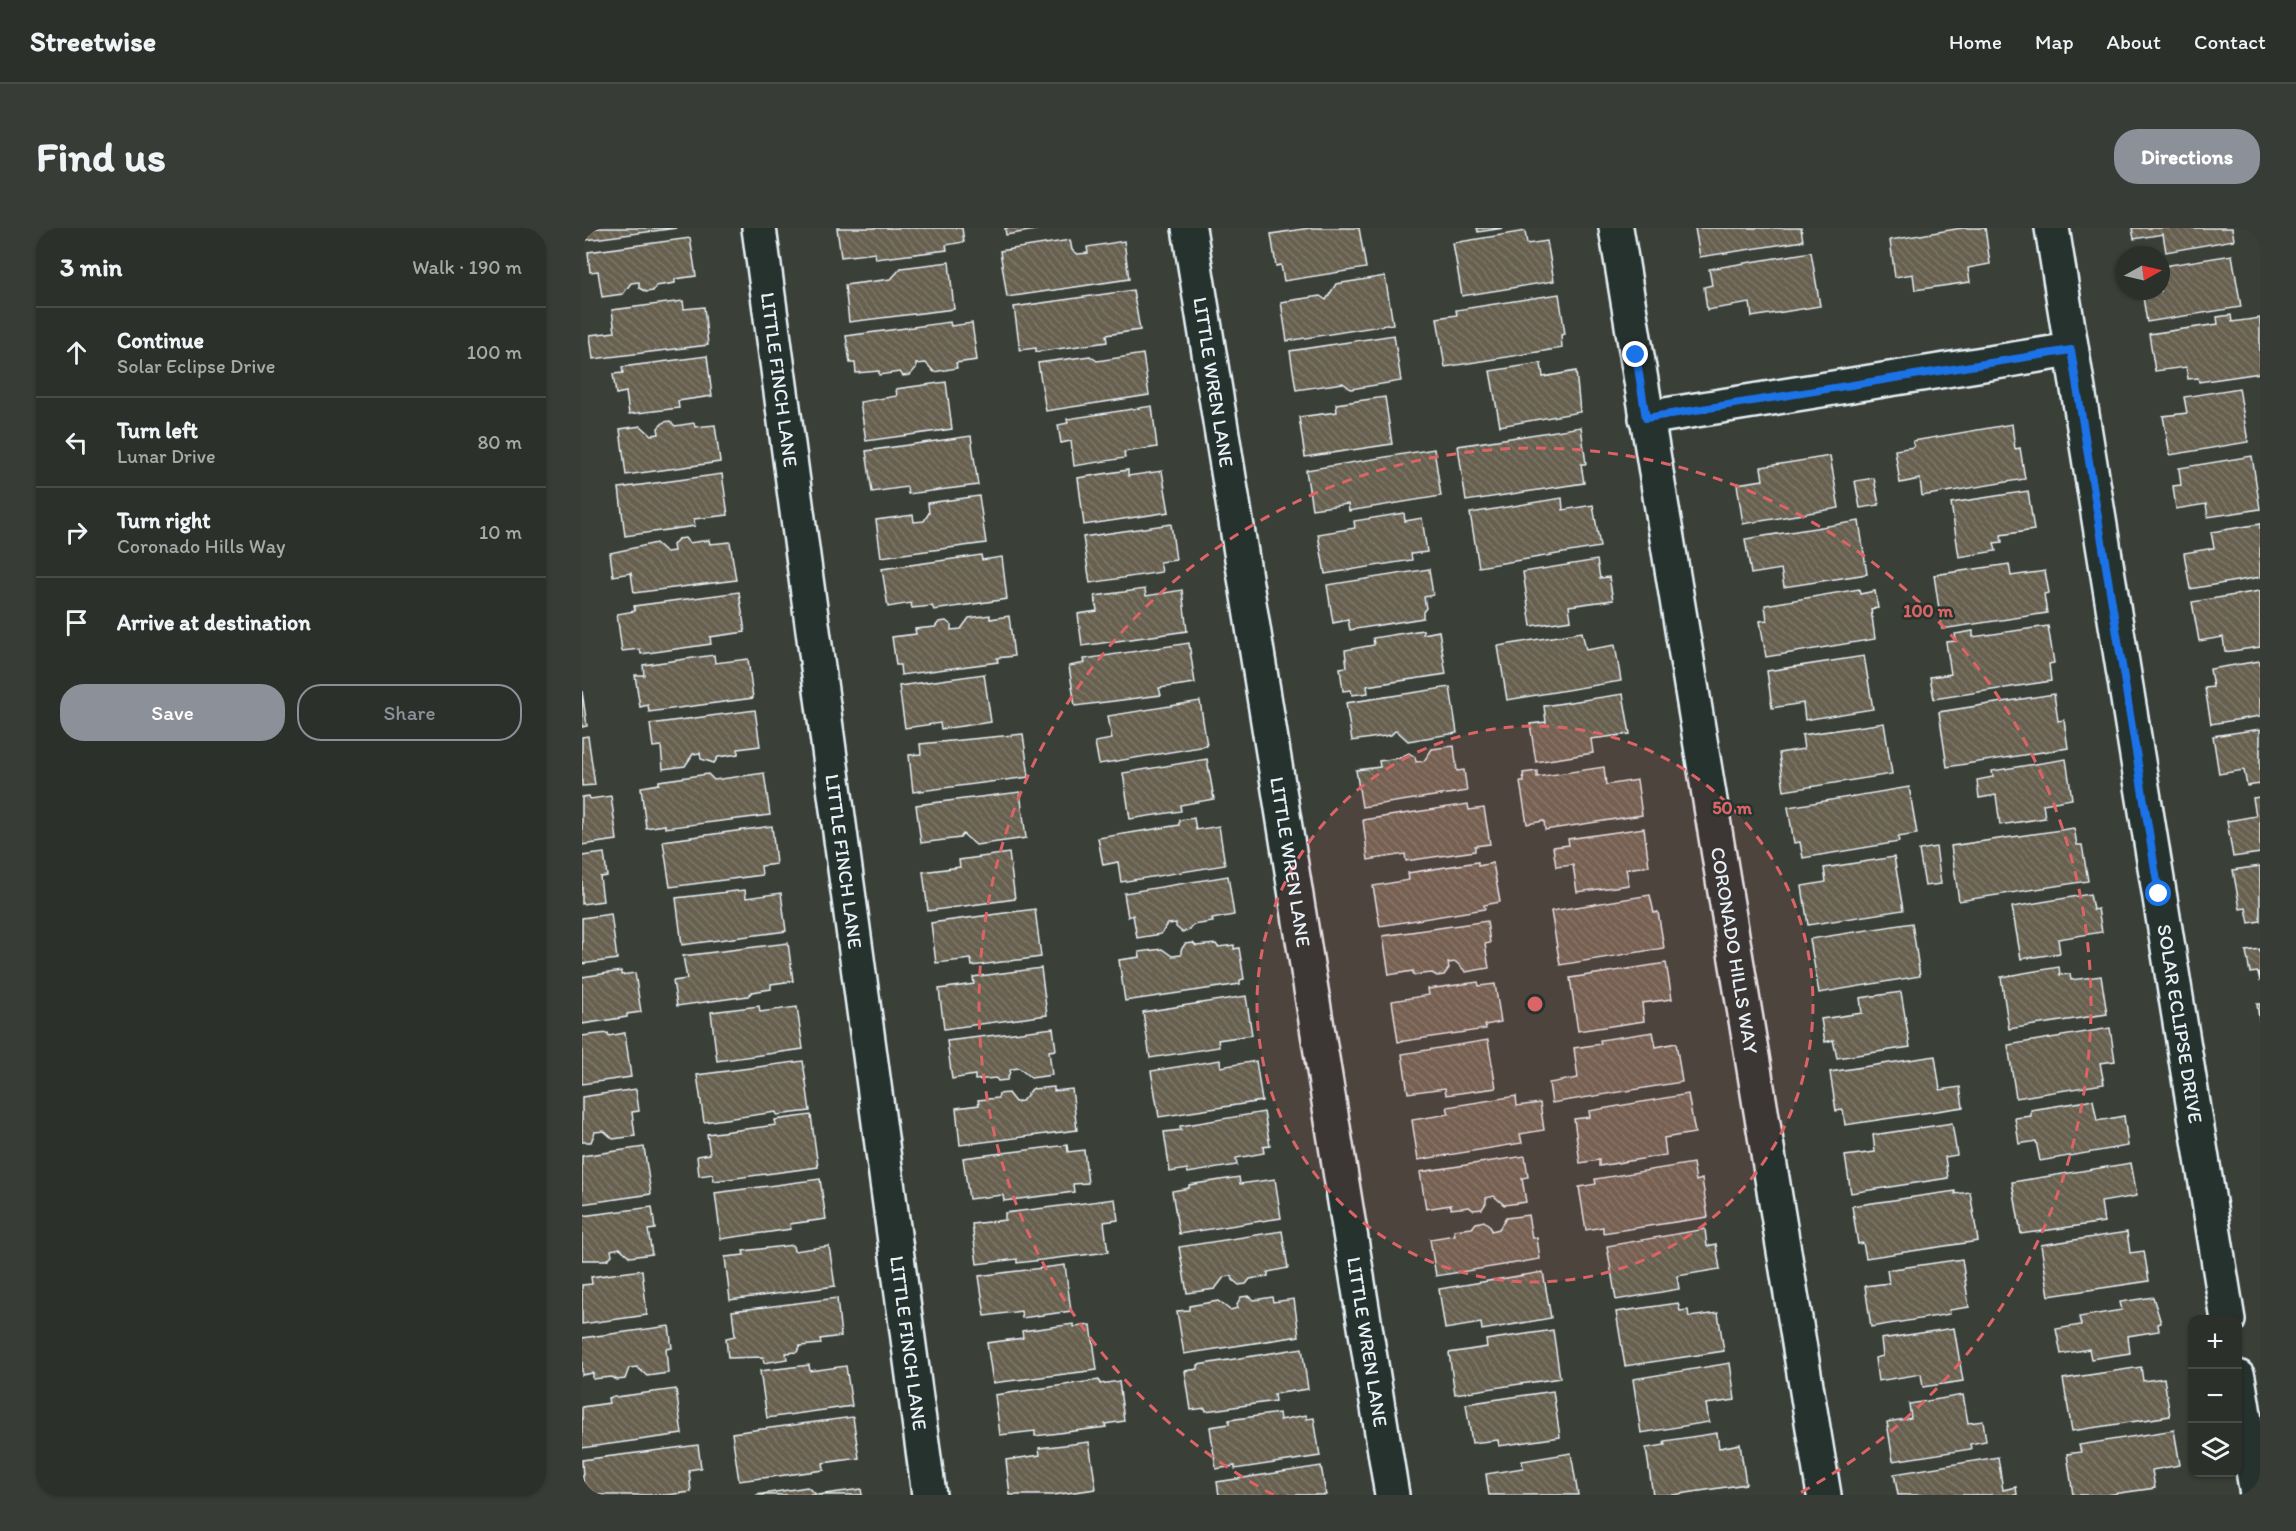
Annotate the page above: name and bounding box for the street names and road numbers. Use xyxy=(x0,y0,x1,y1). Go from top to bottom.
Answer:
street label: LITTLE FINCH LANE xyxy=(756,291,803,468)
street label: LITTLE WREN LANE xyxy=(1188,295,1239,469)
street label: LITTLE FINCH LANE xyxy=(820,772,868,950)
street label: LITTLE WREN LANE xyxy=(1265,775,1316,949)
street label: CORONADO HILLS WAY xyxy=(1706,845,1763,1056)
street label: SOLAR ECLIPSE DRIVE xyxy=(2152,923,2208,1125)
street label: LITTLE FINCH LANE xyxy=(885,1254,932,1432)
street label: LITTLE WREN LANE xyxy=(1342,1255,1393,1429)

